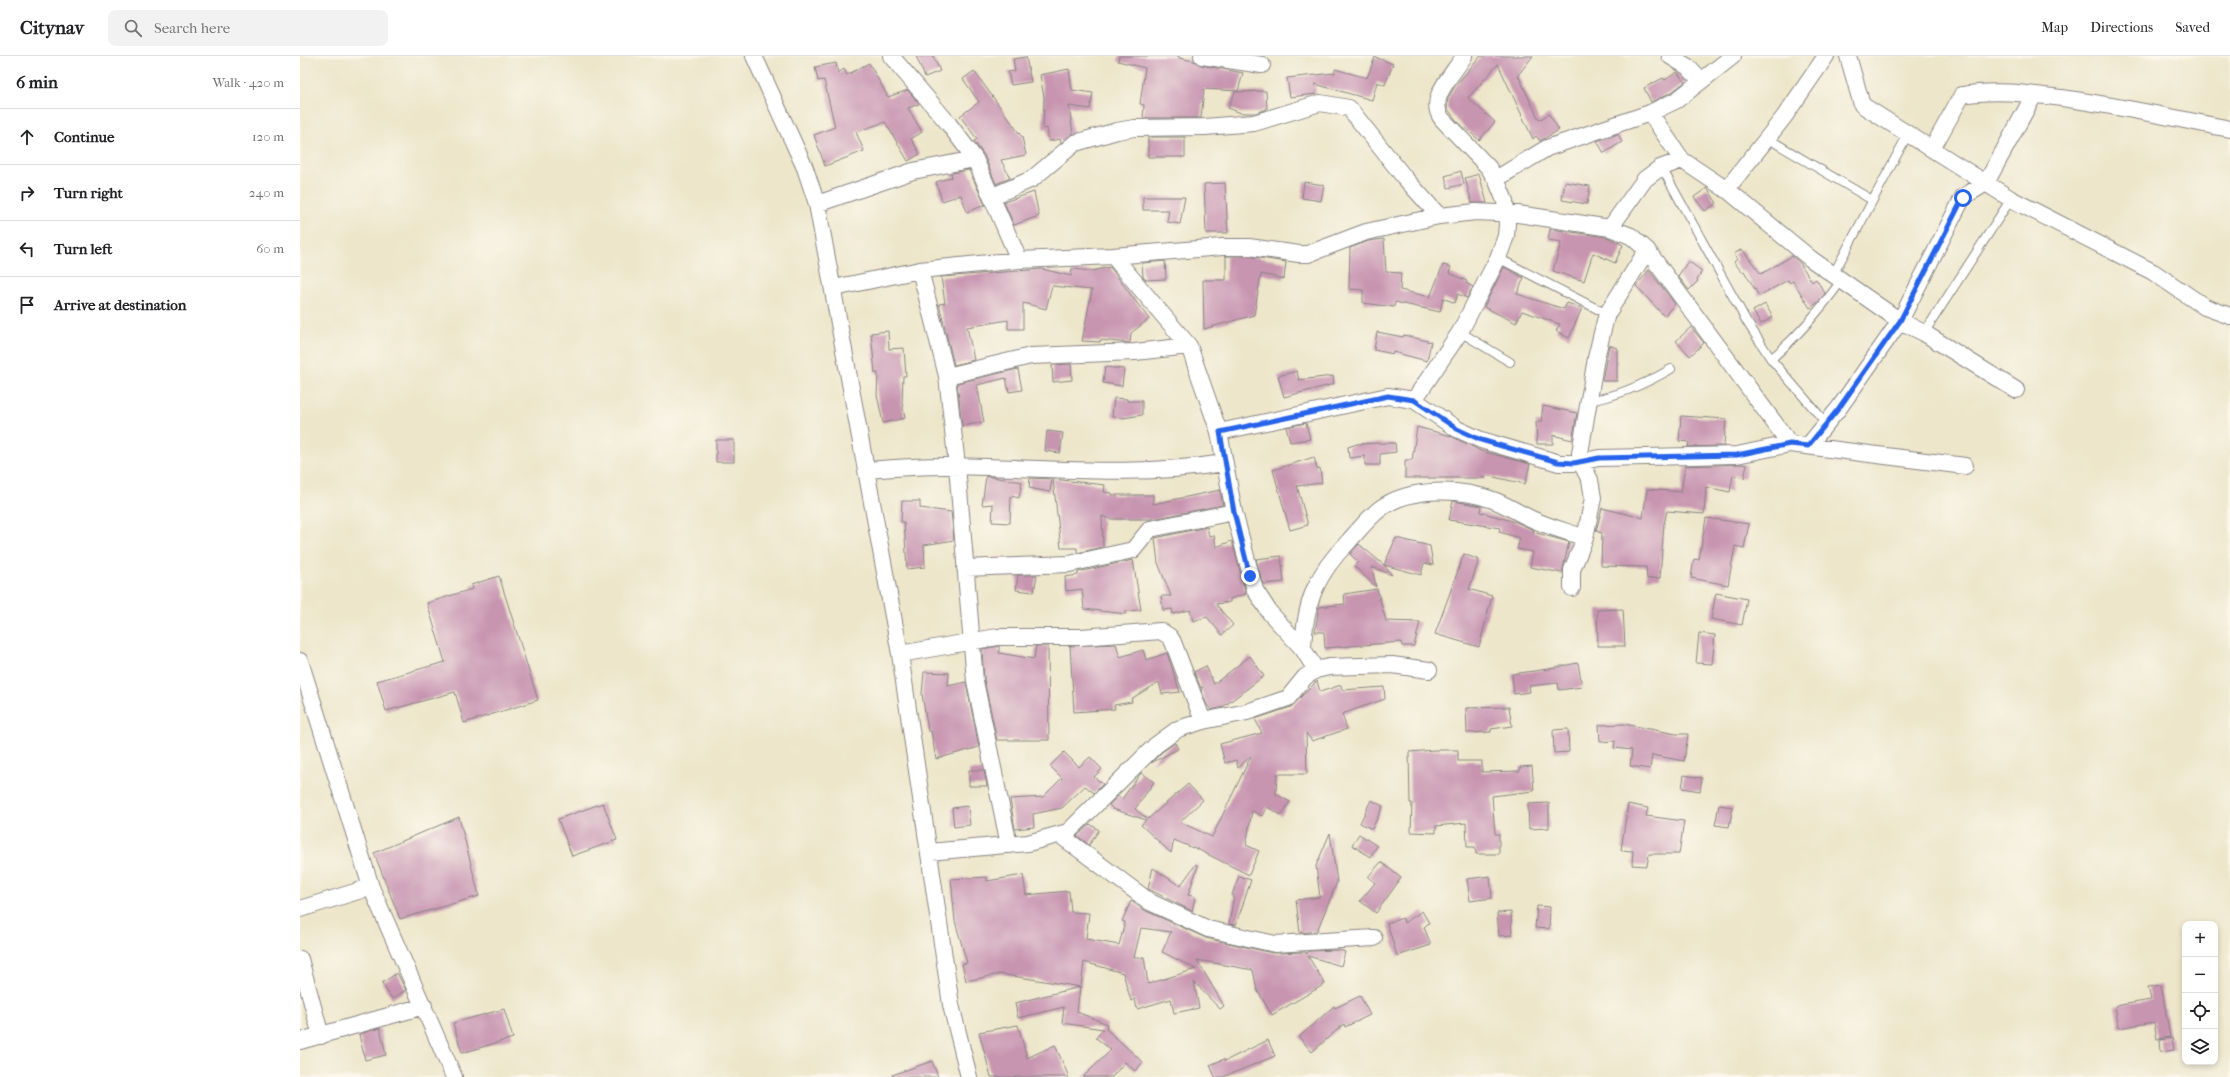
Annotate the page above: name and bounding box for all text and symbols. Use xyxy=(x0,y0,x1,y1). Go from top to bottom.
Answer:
search box xyxy=(108,10,388,46)
text: Citynav xyxy=(20,17,84,39)
icon: search xyxy=(122,17,144,39)
text: Search here xyxy=(154,19,230,37)
text: Map xyxy=(2041,19,2068,36)
text: Directions xyxy=(2090,19,2153,36)
text: Saved xyxy=(2175,19,2210,36)
text: 6 min xyxy=(16,72,58,92)
text: Walk · 420 m xyxy=(212,75,284,90)
icon: ahead xyxy=(16,126,38,148)
text: Continue xyxy=(54,128,114,146)
text: 120 m xyxy=(252,129,284,144)
icon: right xyxy=(16,182,38,204)
text: Turn right xyxy=(54,184,123,202)
text: 240 m xyxy=(249,185,284,200)
route start xyxy=(1954,189,1972,207)
icon: left xyxy=(16,238,38,260)
text: Turn left xyxy=(54,240,112,258)
text: 60 m xyxy=(256,241,284,256)
icon: arrive xyxy=(16,294,38,316)
text: Arrive at destination xyxy=(54,296,186,314)
route end xyxy=(1241,567,1259,585)
map controls xyxy=(2182,921,2218,1065)
button: + xyxy=(2182,921,2218,957)
button: − xyxy=(2182,957,2218,993)
button: locate xyxy=(2182,993,2218,1029)
button: layers xyxy=(2182,1029,2218,1065)

